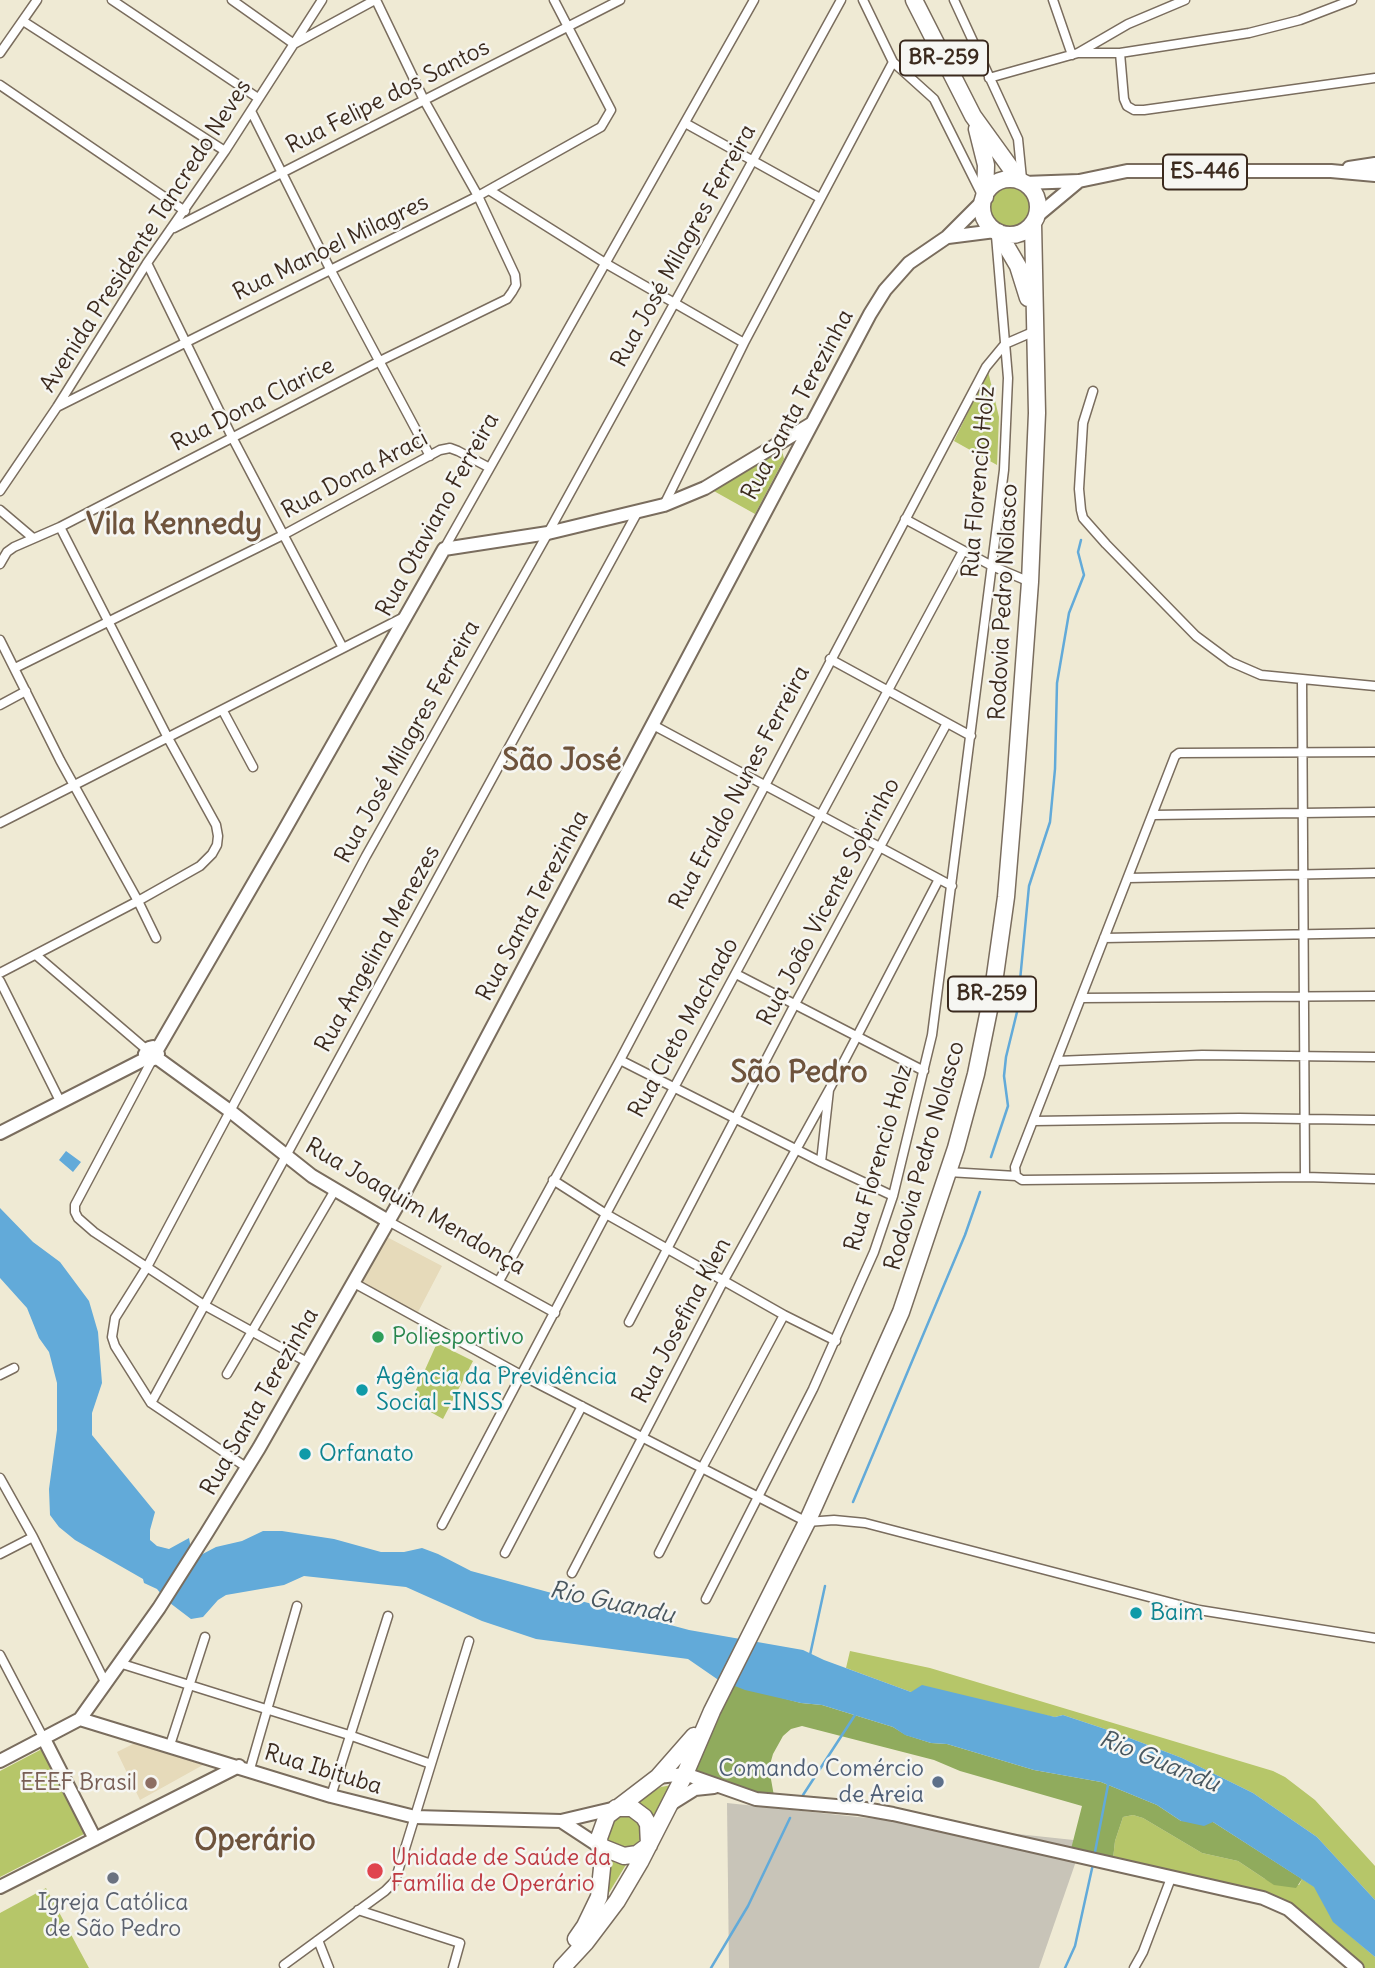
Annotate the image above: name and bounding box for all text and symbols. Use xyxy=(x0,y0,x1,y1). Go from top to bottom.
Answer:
street label: Rua Felipe dos Santos xyxy=(282,34,494,160)
road number: BR-259 xyxy=(900,41,988,76)
street label: Avenida Presidente Tancredo Neves xyxy=(34,74,258,398)
street label: Rua José Milagres Ferreira xyxy=(606,120,762,372)
road number: ES-446 xyxy=(1163,154,1247,190)
street label: Rua Manoel Milagres xyxy=(229,189,433,307)
street label: Rua Santa Terezinha xyxy=(736,305,860,505)
street label: Rua Dona Clarice xyxy=(167,352,339,458)
street label: Rua Florencio Holz xyxy=(957,385,1001,579)
street label: Rua Otaviano Ferreira xyxy=(371,408,505,622)
street label: Rua Dona Araci xyxy=(277,425,433,525)
street label: Rodovia Pedro Nolasco xyxy=(984,483,1024,721)
district label: Vila Kennedy xyxy=(86,507,262,543)
street label: Rua José Milagres Ferreira xyxy=(330,616,486,868)
street label: Rua Eraldo Nunes Ferreira xyxy=(664,661,816,915)
district label: São José xyxy=(502,743,622,779)
street label: Rua João Vicente Sobrinho xyxy=(752,773,906,1031)
street label: Rua Santa Terezinha xyxy=(471,806,595,1006)
street label: Rua Angelina Menezes xyxy=(310,841,446,1057)
street label: Rua Cleto Machado xyxy=(623,933,745,1123)
road number: BR-259 xyxy=(948,976,1036,1012)
street label: Rodovia Pedro Nolasco xyxy=(879,1038,971,1274)
district label: São Pedro xyxy=(730,1055,868,1091)
street label: Rua Florencio Holz xyxy=(839,1062,919,1254)
street label: Rua Joaquim Mendonça xyxy=(300,1133,530,1281)
street label: Rua Josefina Klen xyxy=(627,1233,737,1409)
street label: Rua Santa Terezinha xyxy=(195,1303,325,1501)
place label: Poliesportivo xyxy=(392,1323,524,1351)
marker: Poliesportivo xyxy=(370,1329,386,1345)
place label: Agência da Previdência Social -INSS xyxy=(376,1363,617,1417)
marker: Agência da Previdência Social -INSS xyxy=(354,1382,370,1398)
place label: Orfanato xyxy=(319,1440,414,1468)
marker: Orfanato xyxy=(297,1446,313,1462)
water label: Rio Guandu xyxy=(547,1576,677,1630)
place label: Baim xyxy=(1150,1599,1204,1627)
marker: Baim xyxy=(1128,1605,1144,1621)
water label: Rio Guandu xyxy=(1095,1725,1223,1799)
street label: Rua Ibituba xyxy=(261,1739,385,1801)
place label: Comando Comércio de Areia xyxy=(718,1755,924,1809)
place label: EEEF Brasil xyxy=(20,1769,137,1797)
marker: Comando Comércio de Areia xyxy=(930,1774,946,1790)
marker: EEEF Brasil xyxy=(143,1775,159,1791)
district label: Operário xyxy=(194,1823,316,1859)
place label: Unidade de Saúde da Família de Operário xyxy=(391,1844,611,1898)
marker: Unidade de Saúde da Família de Operário xyxy=(365,1861,385,1881)
marker: Igreja Católica de São Pedro xyxy=(105,1870,121,1886)
place label: Igreja Católica de São Pedro xyxy=(38,1889,188,1943)

